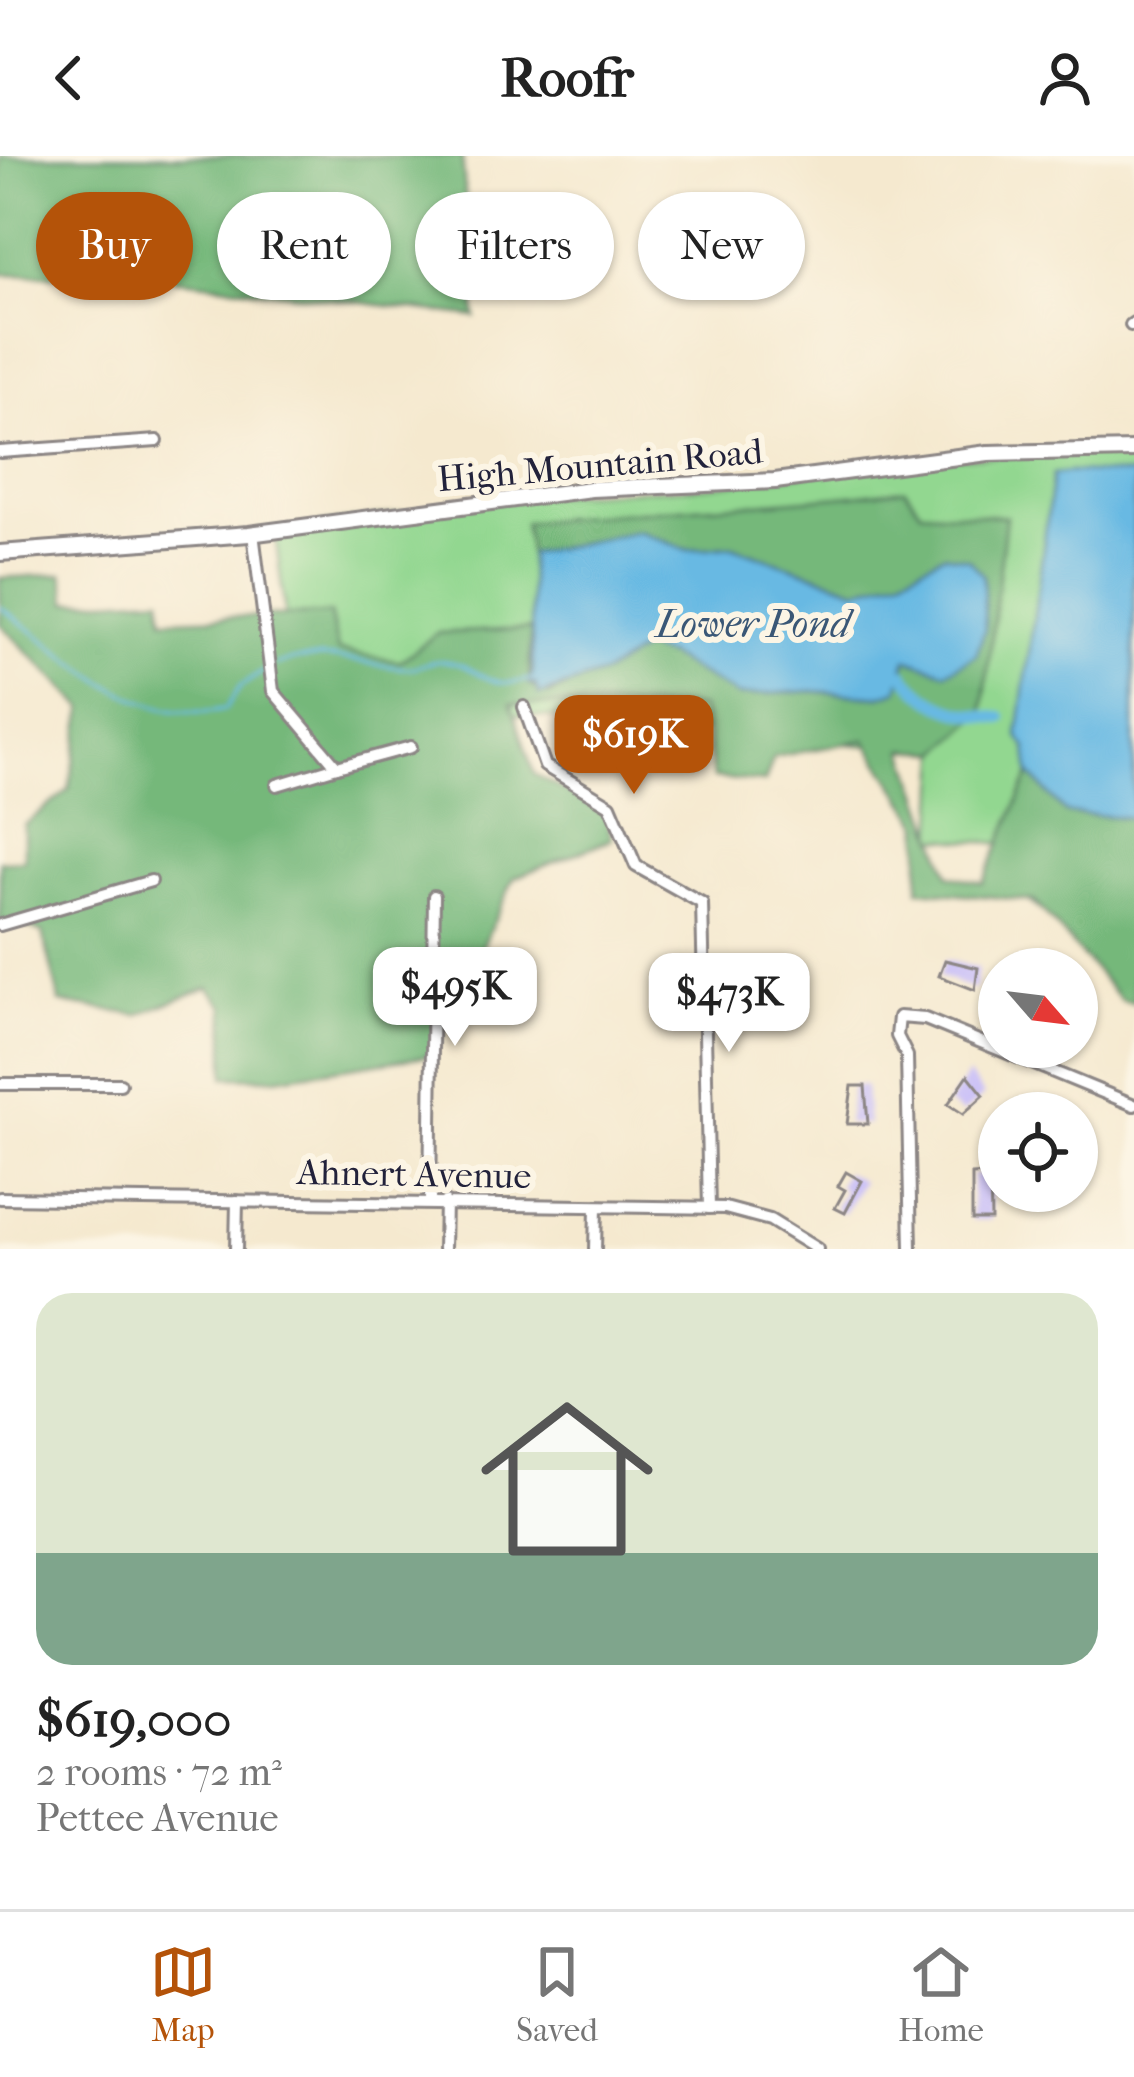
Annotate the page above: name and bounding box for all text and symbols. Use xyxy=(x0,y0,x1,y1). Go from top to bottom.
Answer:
icon: back xyxy=(36,45,102,111)
icon: person xyxy=(1032,45,1098,111)
text: Roofr xyxy=(500,47,634,110)
chip: Buy xyxy=(36,192,193,300)
chip: Rent xyxy=(217,192,391,300)
chip: Filters xyxy=(415,192,614,300)
chip: New xyxy=(638,192,805,300)
street label: High Mountain Road xyxy=(436,430,765,500)
water label: Lower Pond xyxy=(653,601,855,647)
pin: $619K xyxy=(550,695,718,797)
text: $619K xyxy=(581,711,687,757)
pin: $495K xyxy=(371,947,539,1049)
north arrow xyxy=(978,948,1098,1068)
map controls xyxy=(978,948,1098,1212)
pin: $473K xyxy=(645,953,813,1055)
text: $495K xyxy=(400,963,510,1009)
text: $473K xyxy=(676,969,782,1015)
button: locate xyxy=(978,1092,1098,1212)
street label: Ahnert Avenue xyxy=(294,1151,532,1197)
icon: home xyxy=(459,1371,675,1587)
text: $619,000 xyxy=(36,1689,231,1749)
text: 2 rooms · 72 m² xyxy=(36,1749,282,1795)
text: Pettee Avenue xyxy=(36,1795,279,1841)
tab: Map xyxy=(150,1939,216,2050)
tab: Saved xyxy=(516,1939,598,2050)
tab: Home xyxy=(898,1939,984,2050)

